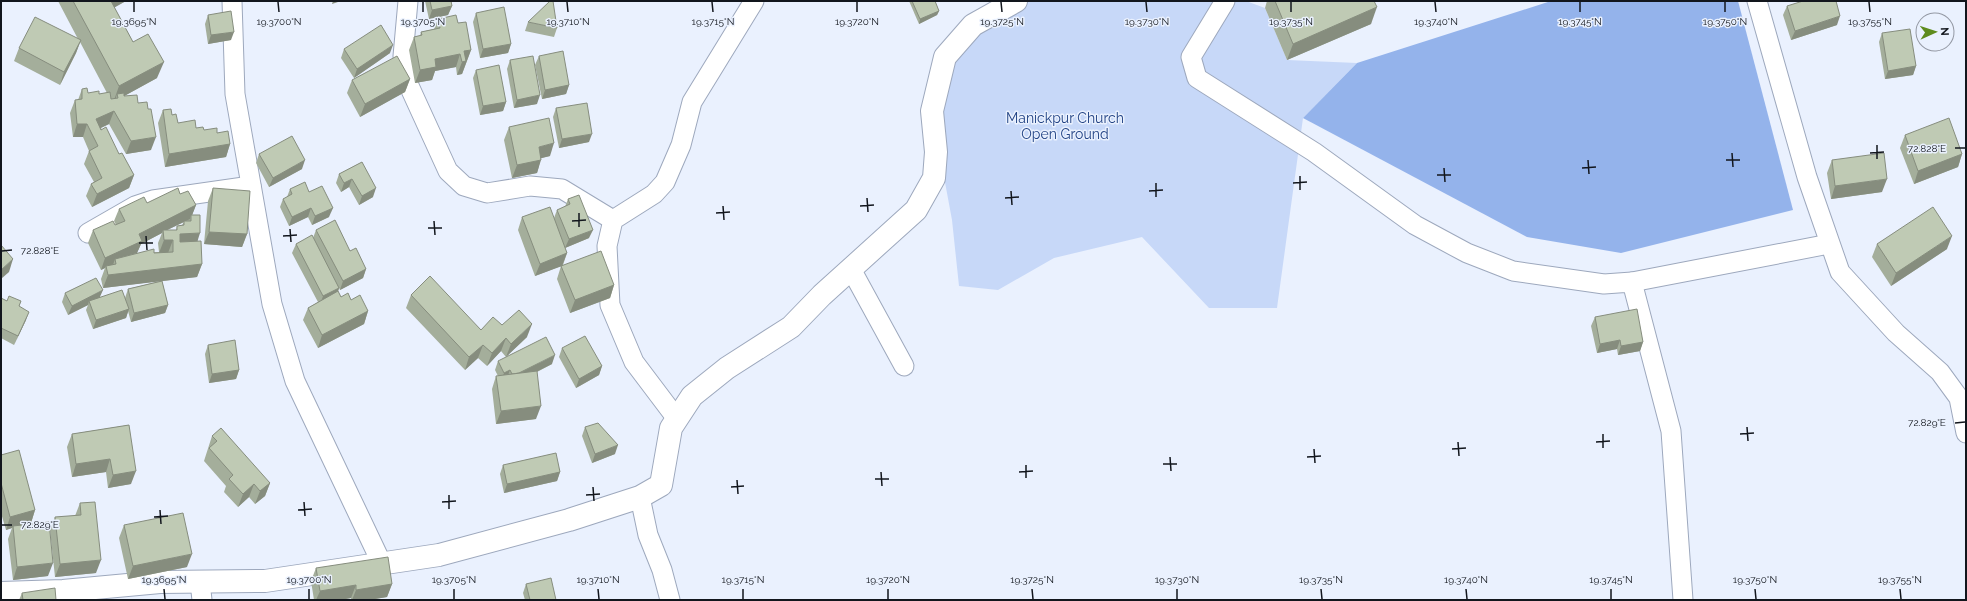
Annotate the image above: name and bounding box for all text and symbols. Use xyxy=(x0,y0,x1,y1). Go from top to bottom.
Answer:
north arrow xyxy=(1915,12,1955,52)
text: 19.3695°N xyxy=(111,16,157,27)
text: 19.3700°N xyxy=(256,16,302,27)
text: 19.3705°N xyxy=(401,16,445,27)
text: 19.3710°N xyxy=(546,16,590,27)
text: 19.3715°N xyxy=(692,16,734,27)
text: 19.3720°N xyxy=(835,16,879,27)
text: 19.3725°N xyxy=(980,16,1024,27)
text: 19.3730°N xyxy=(1125,16,1169,27)
text: 19.3735°N xyxy=(1269,16,1313,27)
text: 19.3740°N xyxy=(1414,16,1458,27)
text: 19.3745°N xyxy=(1558,16,1602,27)
text: 19.3750°N xyxy=(1703,16,1747,27)
text: 19.3755°N xyxy=(1848,16,1892,27)
text: N xyxy=(1938,27,1951,36)
park label: Manickpur Church Open Ground xyxy=(1006,110,1124,142)
text: 72.828°E xyxy=(1908,143,1946,154)
text: 72.828°E xyxy=(21,245,59,256)
text: 72.829°E xyxy=(1908,417,1946,428)
text: 72.829°E xyxy=(21,519,59,530)
text: 19.3695°N xyxy=(141,574,187,585)
text: 19.3700°N xyxy=(286,574,332,585)
text: 19.3705°N xyxy=(432,574,476,585)
text: 19.3710°N xyxy=(576,574,620,585)
text: 19.3715°N xyxy=(722,574,764,585)
text: 19.3720°N xyxy=(866,574,910,585)
text: 19.3725°N xyxy=(1010,574,1054,585)
text: 19.3730°N xyxy=(1155,574,1199,585)
text: 19.3735°N xyxy=(1299,574,1343,585)
text: 19.3740°N xyxy=(1444,574,1488,585)
text: 19.3745°N xyxy=(1589,574,1633,585)
text: 19.3750°N xyxy=(1733,574,1777,585)
text: 19.3755°N xyxy=(1878,574,1922,585)

